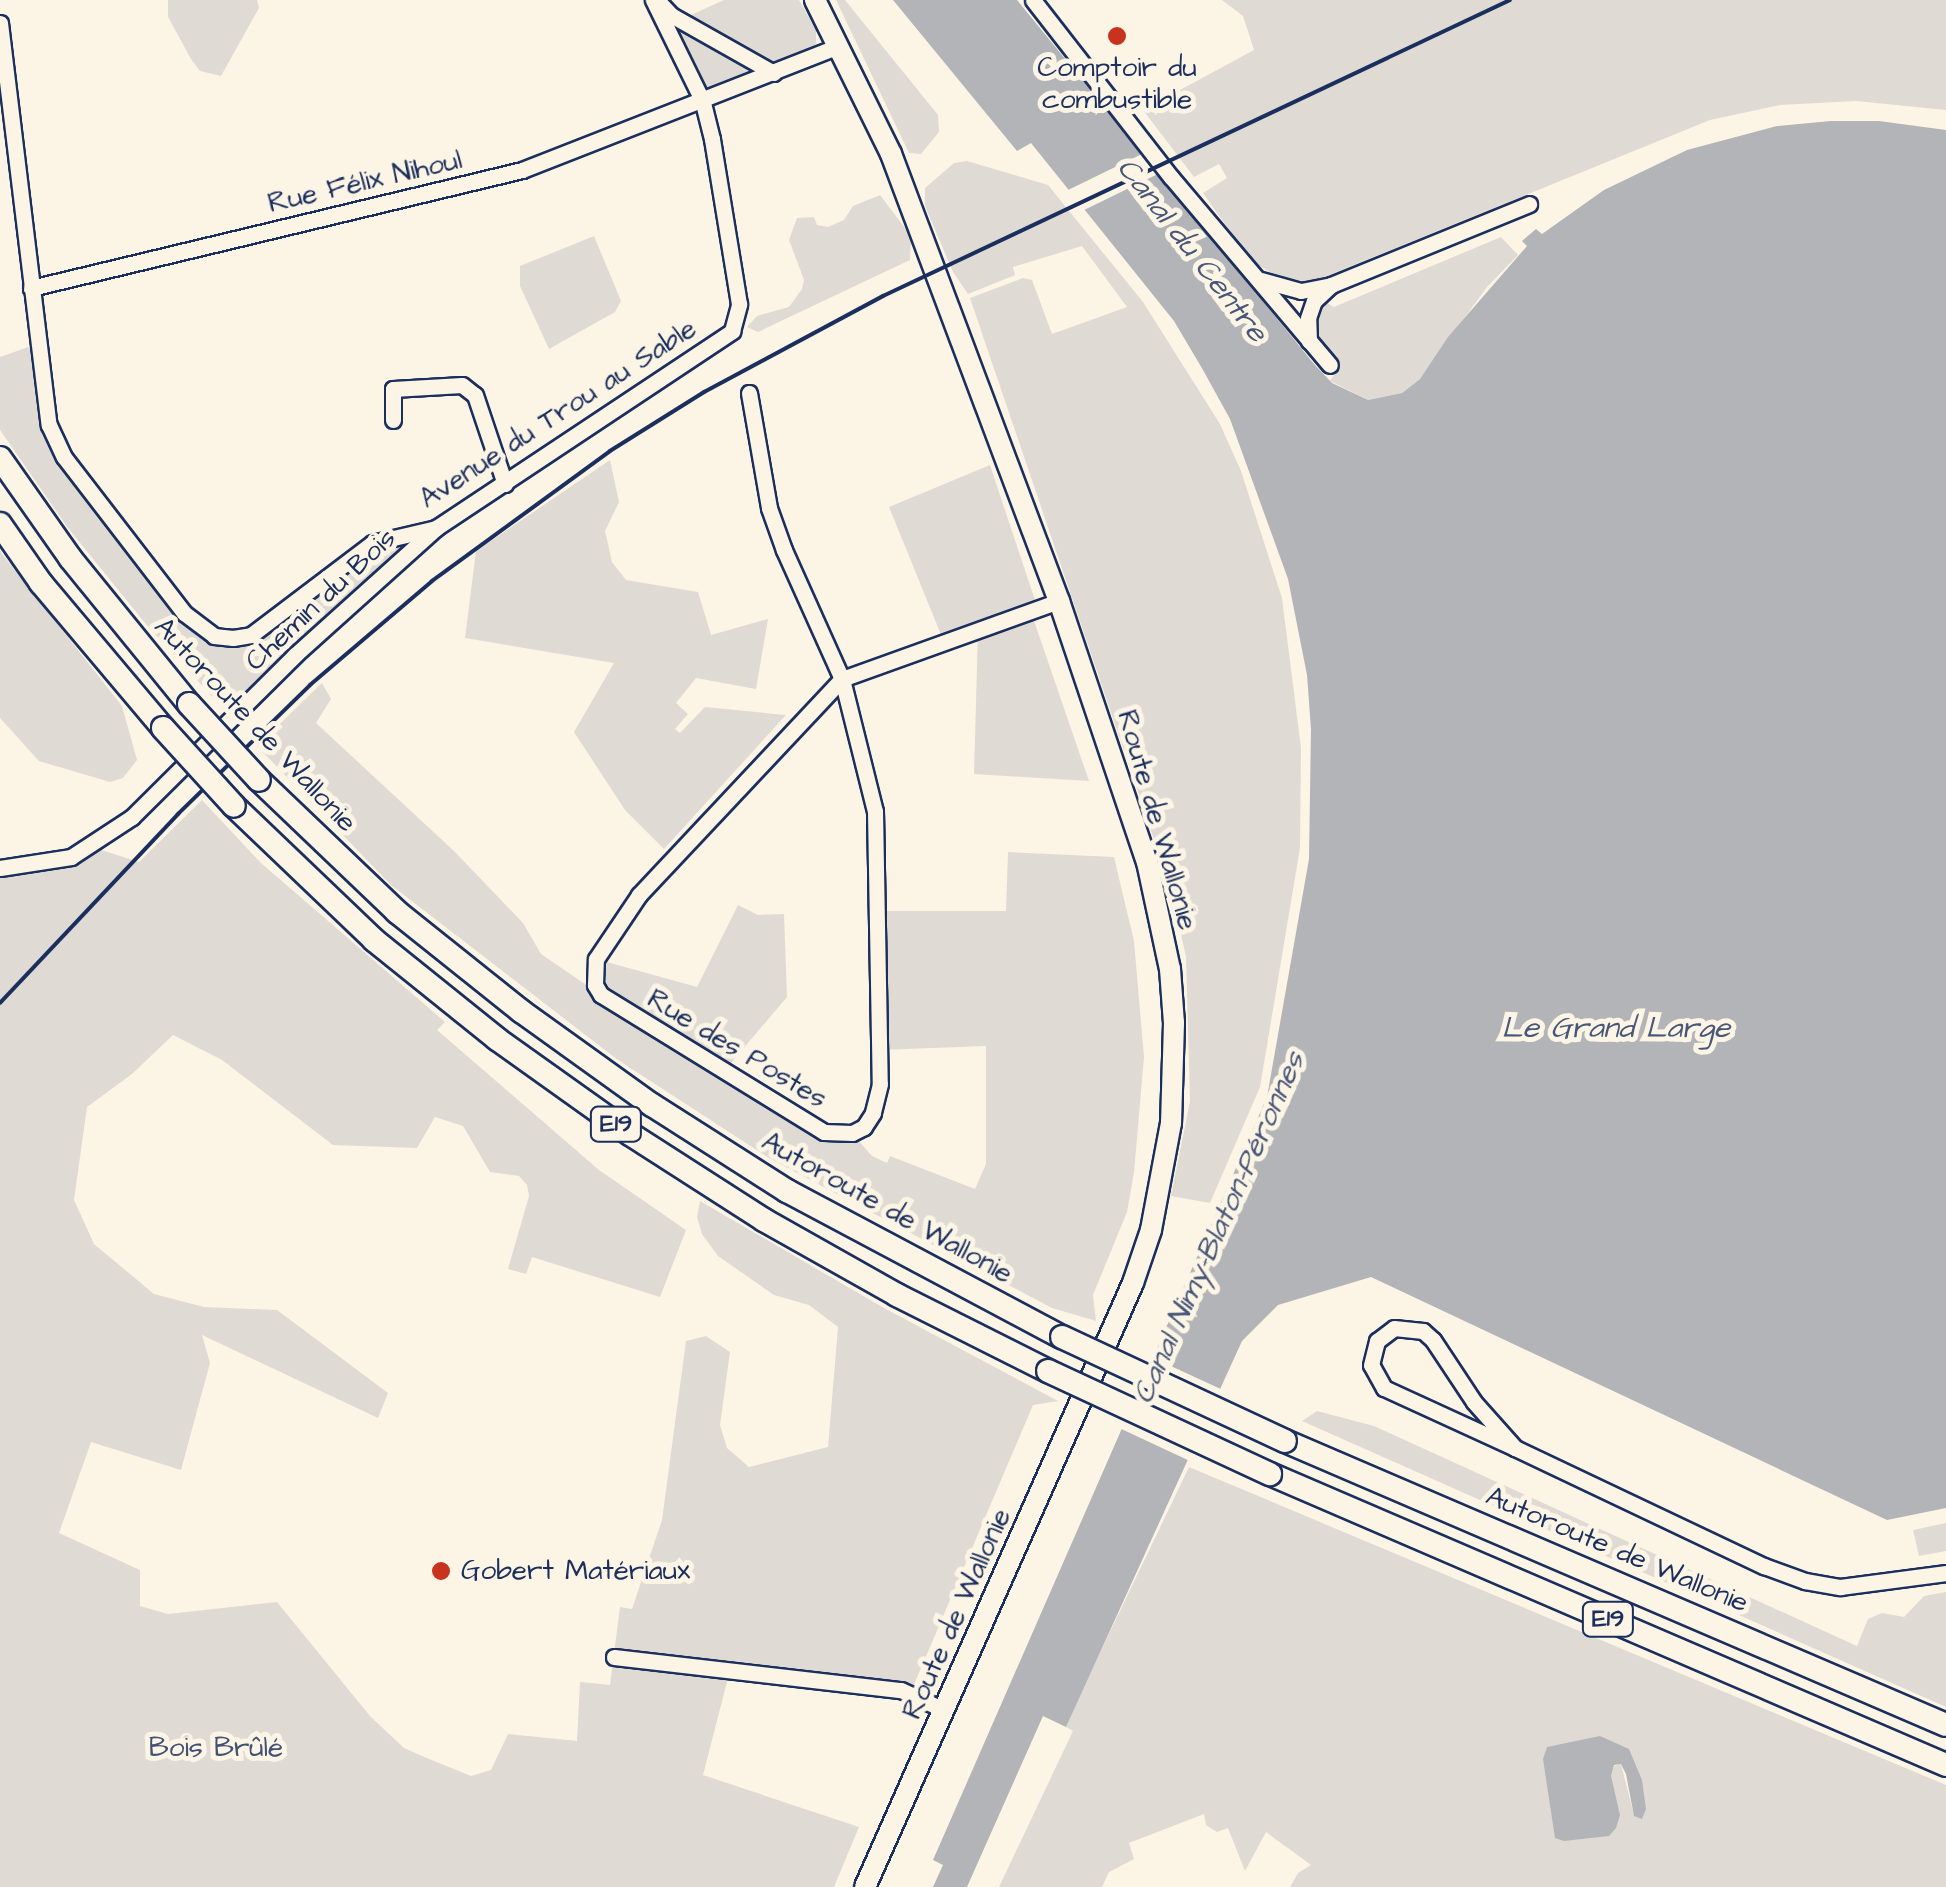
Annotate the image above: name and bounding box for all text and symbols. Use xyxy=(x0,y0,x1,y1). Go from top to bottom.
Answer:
marker: Comptoir du combustible xyxy=(1106,25,1128,47)
place label: Comptoir du combustible xyxy=(1037,51,1197,117)
street label: Rue Félix Nihoul xyxy=(265,143,465,221)
water label: Canal du Centre xyxy=(1109,151,1275,349)
street label: Avenue du Trou au Sable xyxy=(413,312,703,516)
street label: Chemin du Bois xyxy=(239,522,403,678)
street label: Autoroute de Wallonie xyxy=(147,611,363,839)
street label: Route de Wallonie xyxy=(1110,706,1204,934)
street label: Rue des Postes xyxy=(641,982,833,1116)
water label: Le Grand Large xyxy=(1502,1010,1730,1046)
water label: Canal Nimy-Blaton-Péronnes xyxy=(1125,1047,1313,1409)
road number: E19 xyxy=(588,1104,644,1144)
street label: Autoroute de Wallonie xyxy=(756,1125,1018,1291)
street label: Autoroute de Wallonie xyxy=(1481,1480,1753,1620)
street label: Route de Wallonie xyxy=(896,1504,1018,1724)
place label: Gobert Matériaux xyxy=(461,1554,690,1588)
marker: Gobert Matériaux xyxy=(430,1560,452,1582)
road number: E19 xyxy=(1580,1599,1636,1639)
park label: Bois Brûlé xyxy=(149,1731,283,1765)

